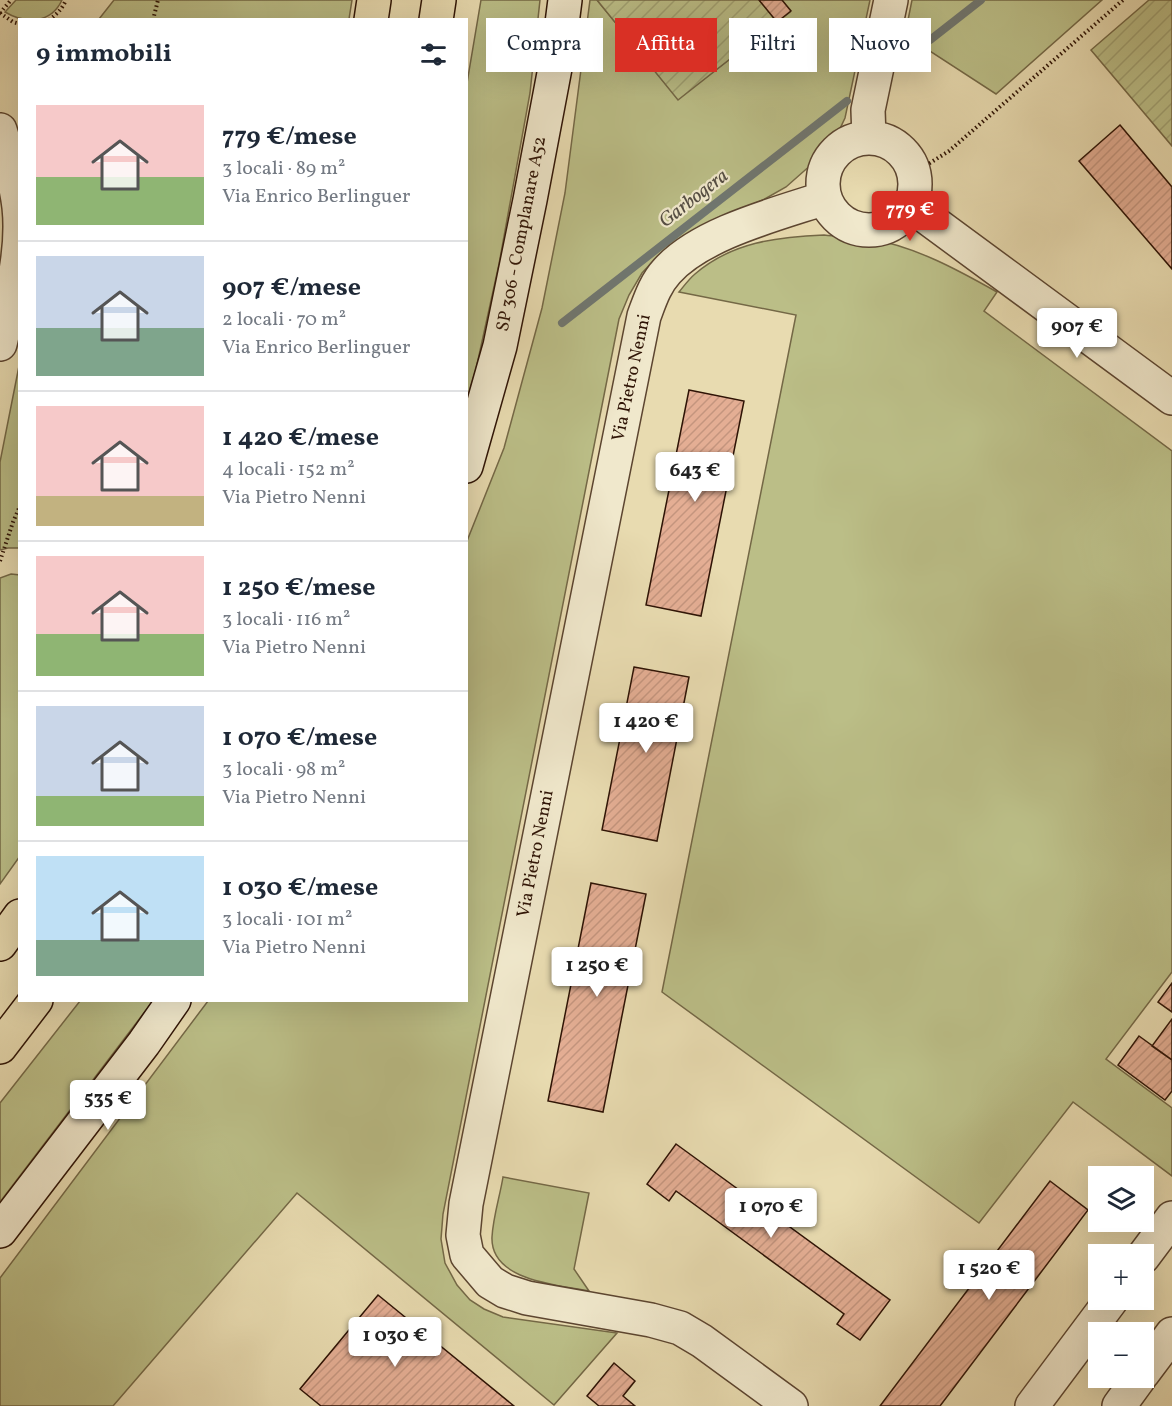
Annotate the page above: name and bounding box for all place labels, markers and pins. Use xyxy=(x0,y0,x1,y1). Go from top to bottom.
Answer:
pin: 779 € xyxy=(868,191,952,242)
pin: 907 € xyxy=(1035,308,1119,359)
pin: 643 € xyxy=(653,452,737,503)
pin: 1 420 € xyxy=(591,703,701,754)
pin: 1 250 € xyxy=(542,947,652,998)
pin: 535 € xyxy=(66,1080,150,1131)
pin: 1 070 € xyxy=(716,1188,826,1239)
pin: 1 520 € xyxy=(934,1250,1044,1301)
pin: 1 030 € xyxy=(340,1317,450,1368)

